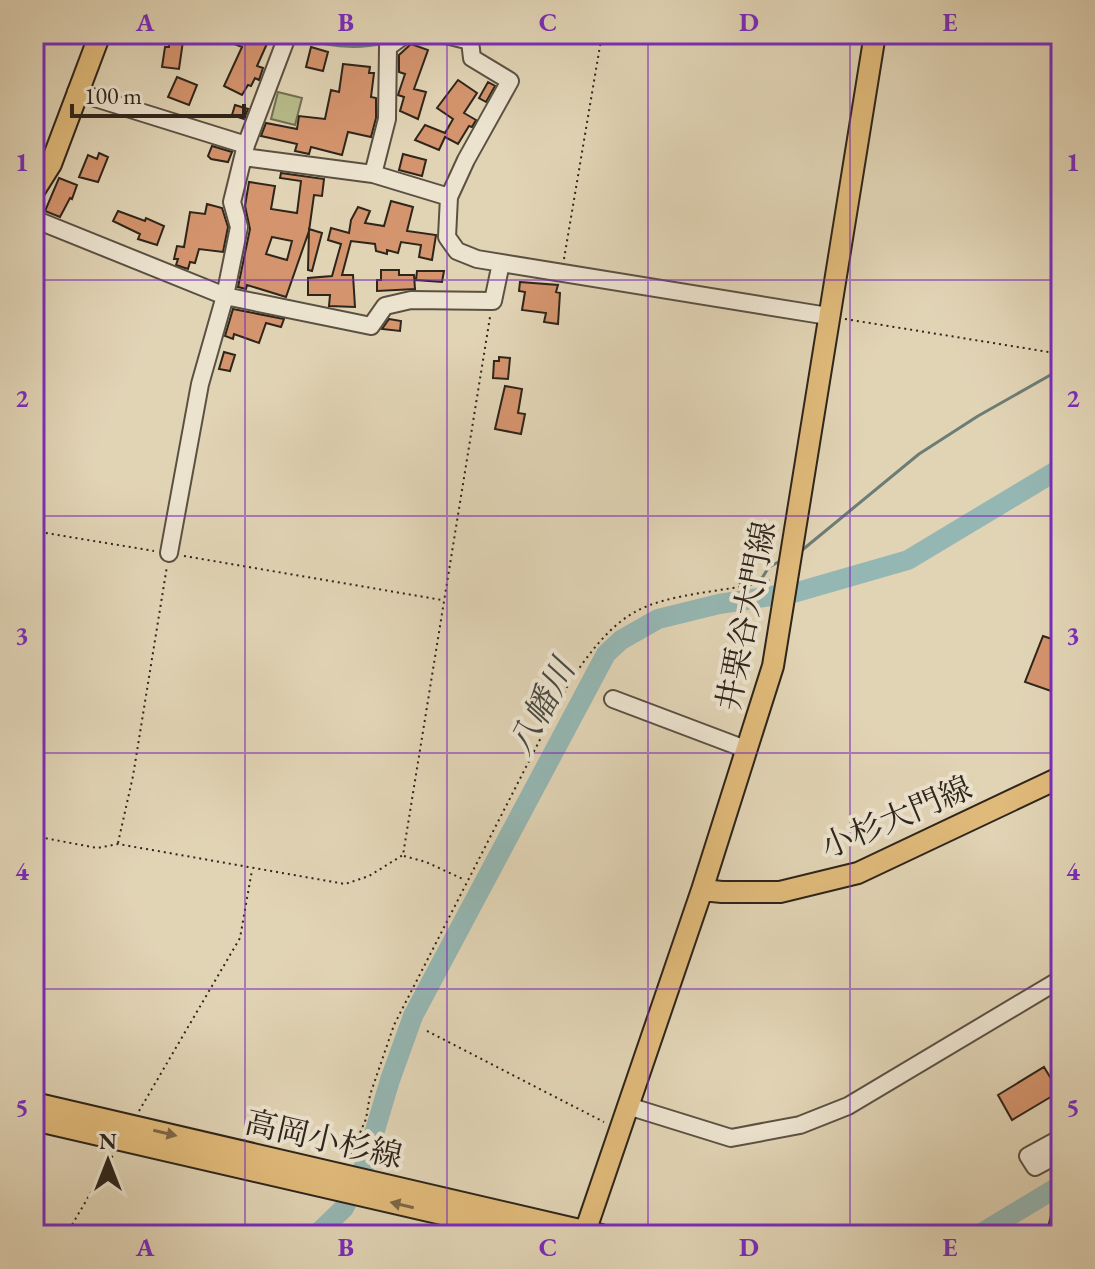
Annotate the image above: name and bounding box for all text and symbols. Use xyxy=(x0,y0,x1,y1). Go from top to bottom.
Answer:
text: A xyxy=(135,5,155,39)
text: B xyxy=(338,5,354,39)
text: C xyxy=(539,5,557,39)
text: D xyxy=(739,5,759,39)
text: E xyxy=(943,5,958,39)
scale bar xyxy=(72,68,244,118)
text: 100 m xyxy=(84,80,142,111)
text: 1 xyxy=(15,145,29,179)
text: 1 xyxy=(1066,145,1080,179)
text: 2 xyxy=(15,381,29,415)
text: 2 xyxy=(1066,381,1080,415)
street label: 井栗谷大門線 xyxy=(707,518,785,714)
text: 3 xyxy=(15,618,29,652)
text: 3 xyxy=(1066,618,1080,652)
water label: 八幡川 xyxy=(498,648,586,762)
street label: 小杉大門線 xyxy=(814,766,978,868)
text: 4 xyxy=(15,854,29,888)
text: 4 xyxy=(1066,854,1080,888)
text: 5 xyxy=(15,1090,29,1124)
text: 5 xyxy=(1066,1090,1080,1124)
street label: 高岡小杉線 xyxy=(241,1101,407,1177)
north arrow xyxy=(68,1121,148,1201)
text: N xyxy=(99,1127,117,1156)
one-way arrow xyxy=(152,1127,177,1140)
one-way arrow xyxy=(390,1198,415,1211)
text: A xyxy=(135,1230,155,1264)
text: B xyxy=(338,1230,354,1264)
text: C xyxy=(539,1230,557,1264)
text: D xyxy=(739,1230,759,1264)
text: E xyxy=(943,1230,958,1264)

